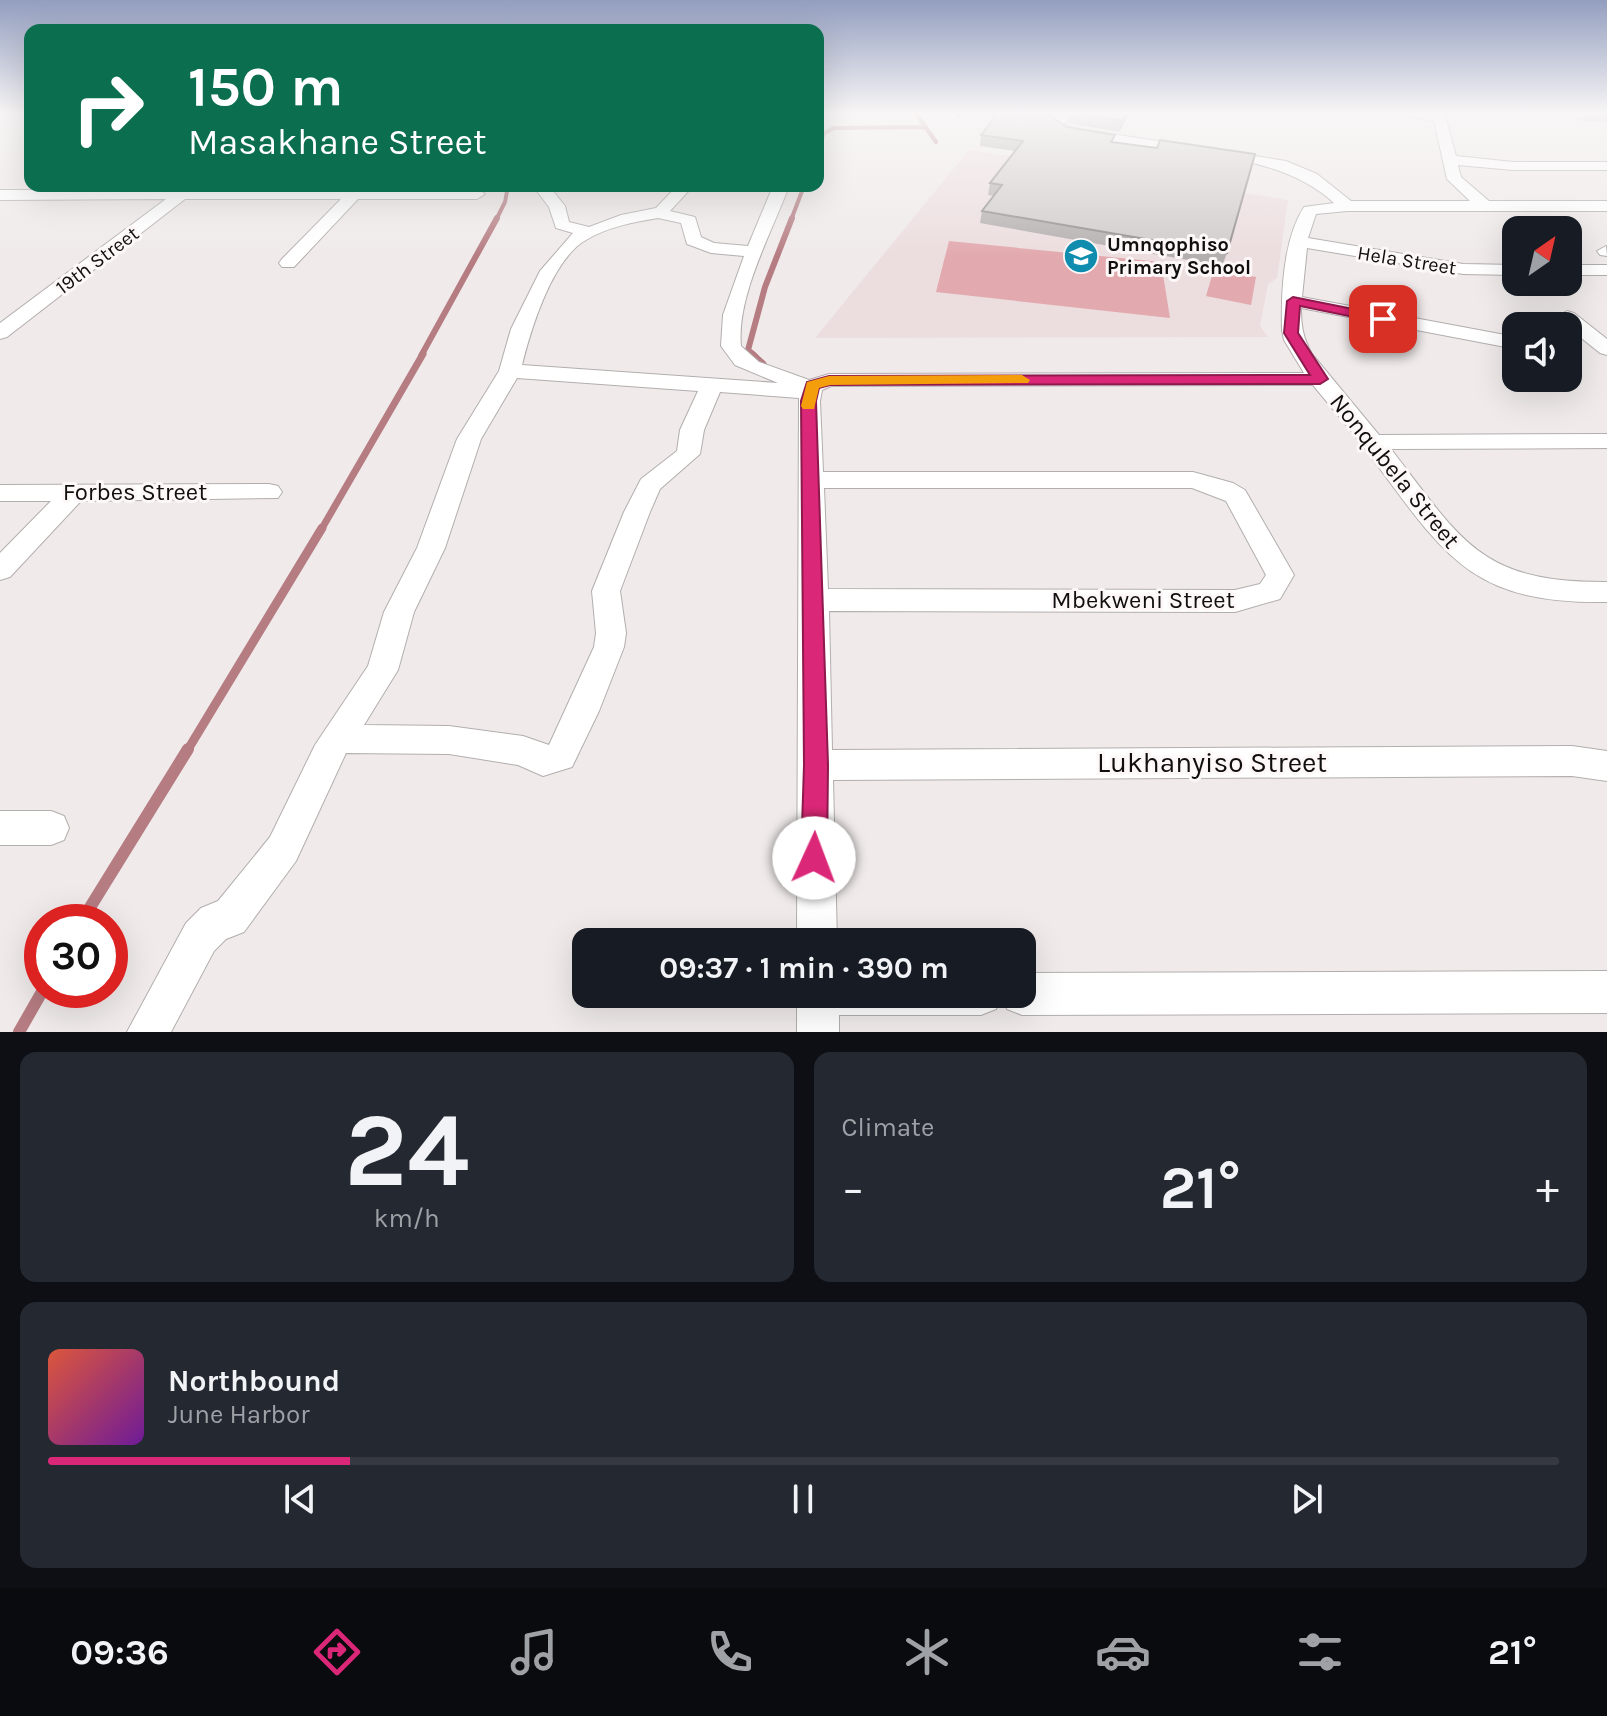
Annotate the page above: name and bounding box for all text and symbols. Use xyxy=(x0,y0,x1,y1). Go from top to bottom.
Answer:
text: 150 m xyxy=(188,54,343,119)
icon: right xyxy=(56,56,160,160)
text: Masakhane Street xyxy=(188,121,486,163)
north arrow xyxy=(1502,216,1582,296)
map controls xyxy=(1502,216,1582,392)
street label: 19th Street xyxy=(51,222,144,299)
place label: Umnqophiso Primary School xyxy=(1107,233,1251,279)
school or university icon: Umnqophiso Primary School xyxy=(1062,237,1100,275)
street label: Hela Street xyxy=(1356,241,1459,280)
pin xyxy=(1349,285,1417,353)
icon: arrive xyxy=(1361,297,1405,341)
button: sound xyxy=(1502,312,1582,392)
street label: Nonqubela Street xyxy=(1324,388,1466,554)
street label: Forbes Street xyxy=(63,478,207,506)
street label: Mbekweni Street xyxy=(1051,586,1235,614)
street label: Lukhanyiso Street xyxy=(1097,746,1327,779)
position arrow xyxy=(772,816,856,900)
speed limit sign: 30 xyxy=(24,904,128,1008)
text: 09:37 · 1 min · 390 m xyxy=(659,950,949,986)
text: 24 xyxy=(344,1090,469,1211)
text: Climate xyxy=(842,1112,934,1143)
text: 21° xyxy=(1160,1153,1241,1223)
text: − xyxy=(842,1163,865,1214)
text: + xyxy=(1536,1163,1559,1214)
text: km/h xyxy=(374,1203,440,1234)
text: Northbound xyxy=(168,1363,340,1399)
text: June Harbor xyxy=(168,1399,310,1430)
icon: previous xyxy=(278,1477,322,1521)
icon: pause xyxy=(781,1477,825,1521)
icon: next xyxy=(1285,1477,1329,1521)
icon: directions xyxy=(309,1624,365,1680)
icon: music xyxy=(506,1624,562,1680)
icon: phone xyxy=(702,1624,758,1680)
icon: climate xyxy=(899,1624,955,1680)
icon: car xyxy=(1095,1624,1151,1680)
icon: filters xyxy=(1292,1624,1348,1680)
text: 09:36 xyxy=(70,1631,169,1673)
text: 21° xyxy=(1488,1631,1537,1673)

